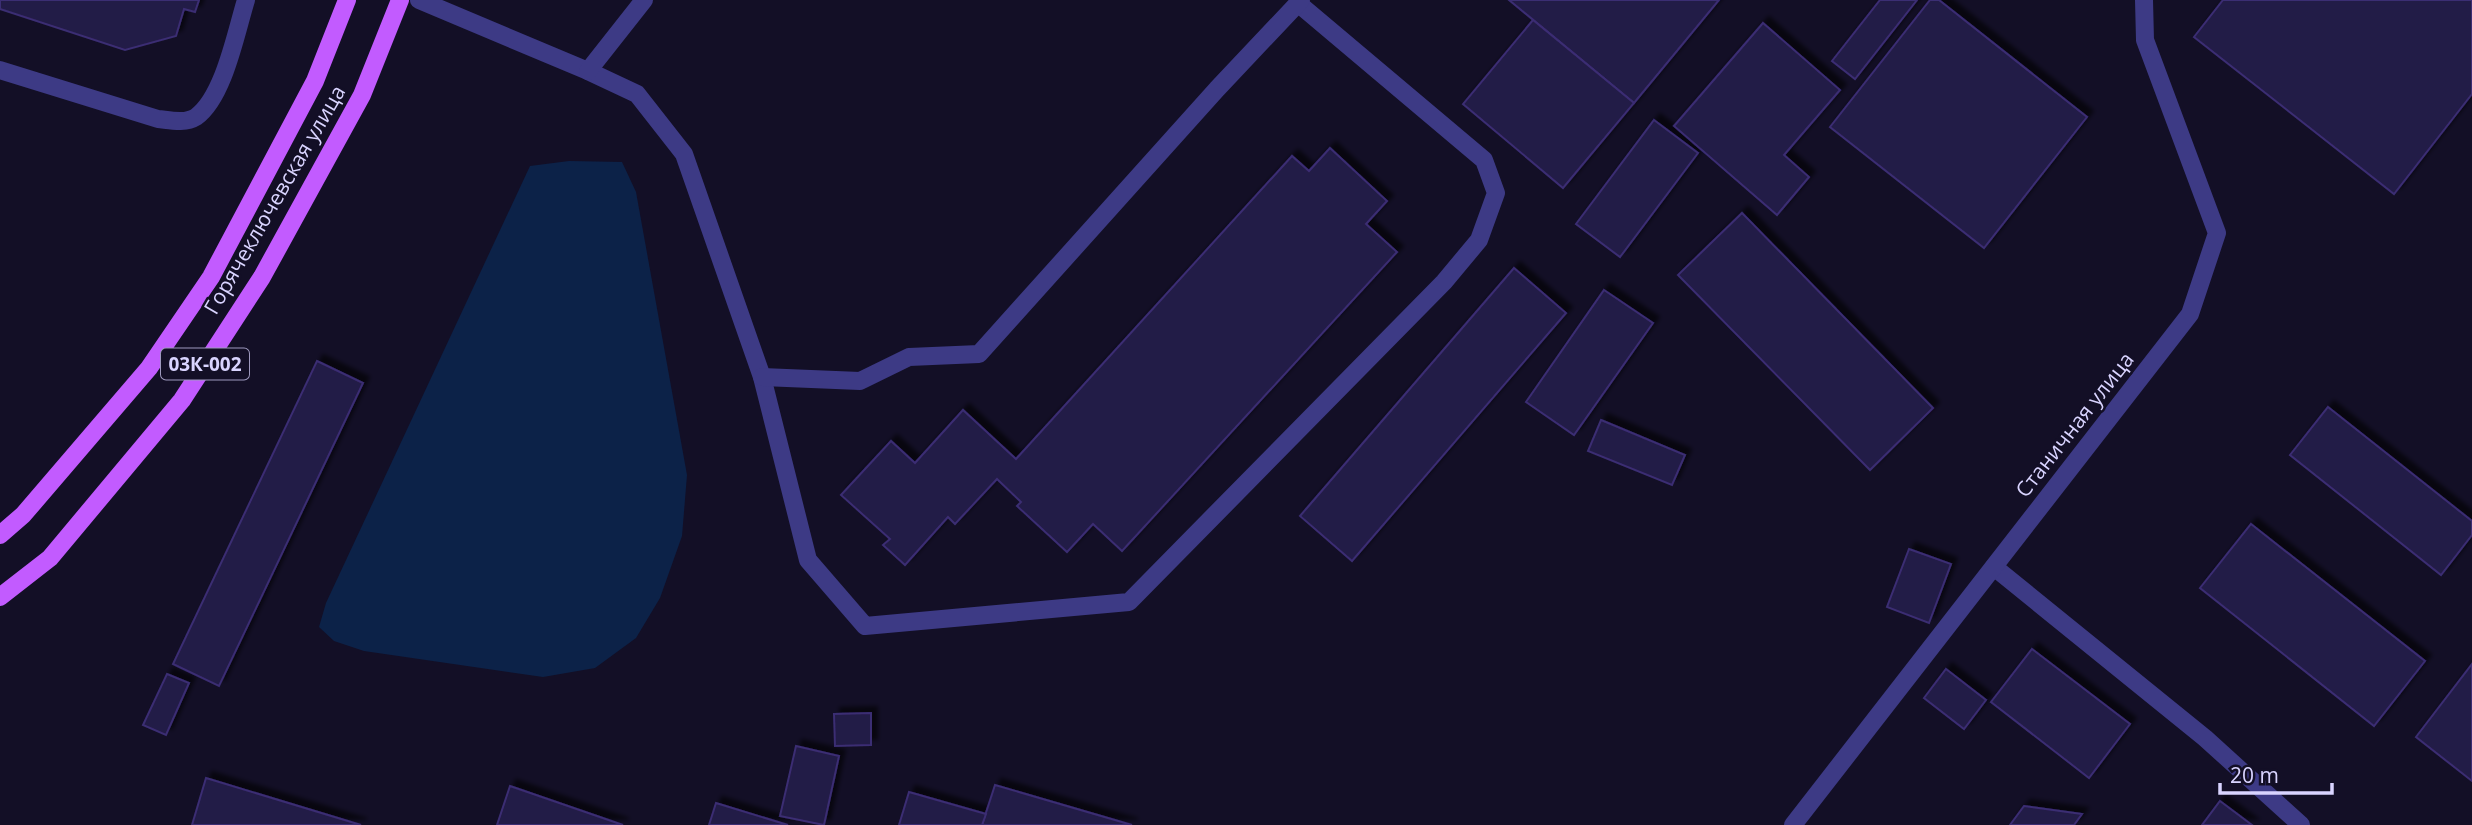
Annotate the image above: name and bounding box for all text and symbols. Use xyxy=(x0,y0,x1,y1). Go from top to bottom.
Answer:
street label: Горячеключевская улица xyxy=(197,80,351,319)
street label: Станичная улица xyxy=(2009,346,2140,503)
road number: 03К-002 xyxy=(161,348,249,380)
scale bar xyxy=(2220,752,2332,796)
text: 20 m xyxy=(2230,761,2279,789)

